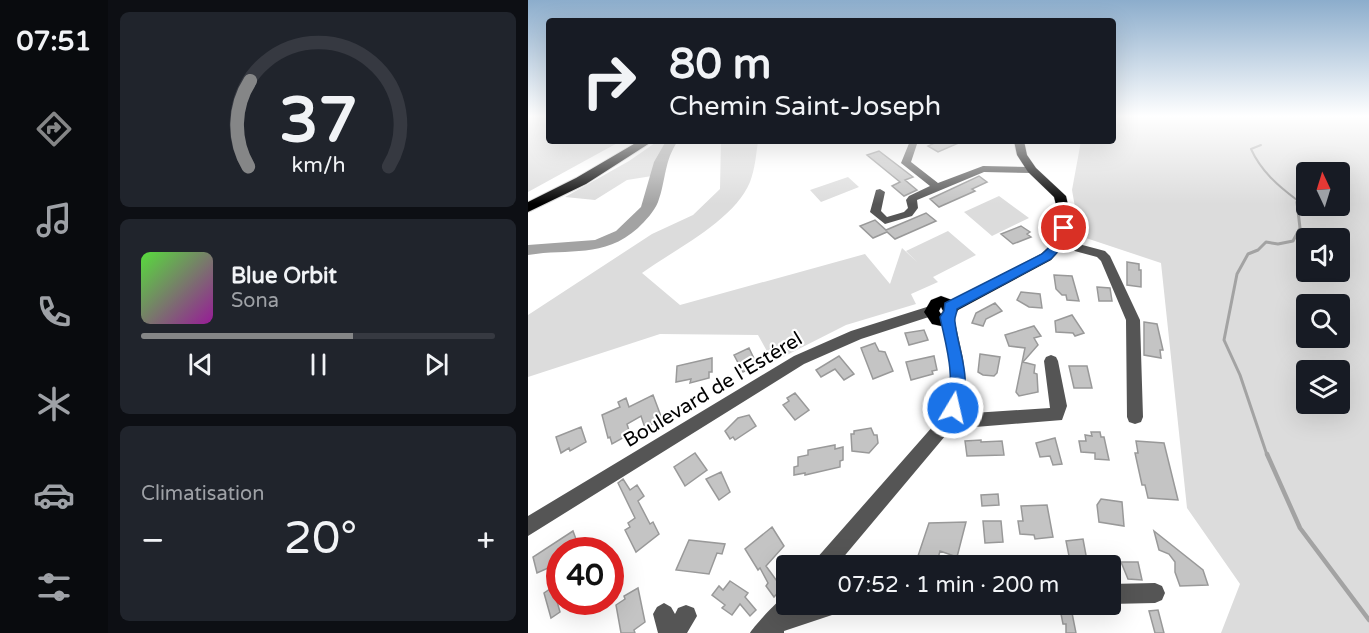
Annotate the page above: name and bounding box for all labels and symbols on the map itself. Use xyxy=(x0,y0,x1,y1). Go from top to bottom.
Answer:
north arrow xyxy=(1296,162,1350,216)
pin xyxy=(1038,202,1089,253)
street label: Boulevard de l'Estérel xyxy=(619,327,807,453)
position arrow xyxy=(921,376,985,440)
speed limit sign: 40 xyxy=(546,537,624,615)

